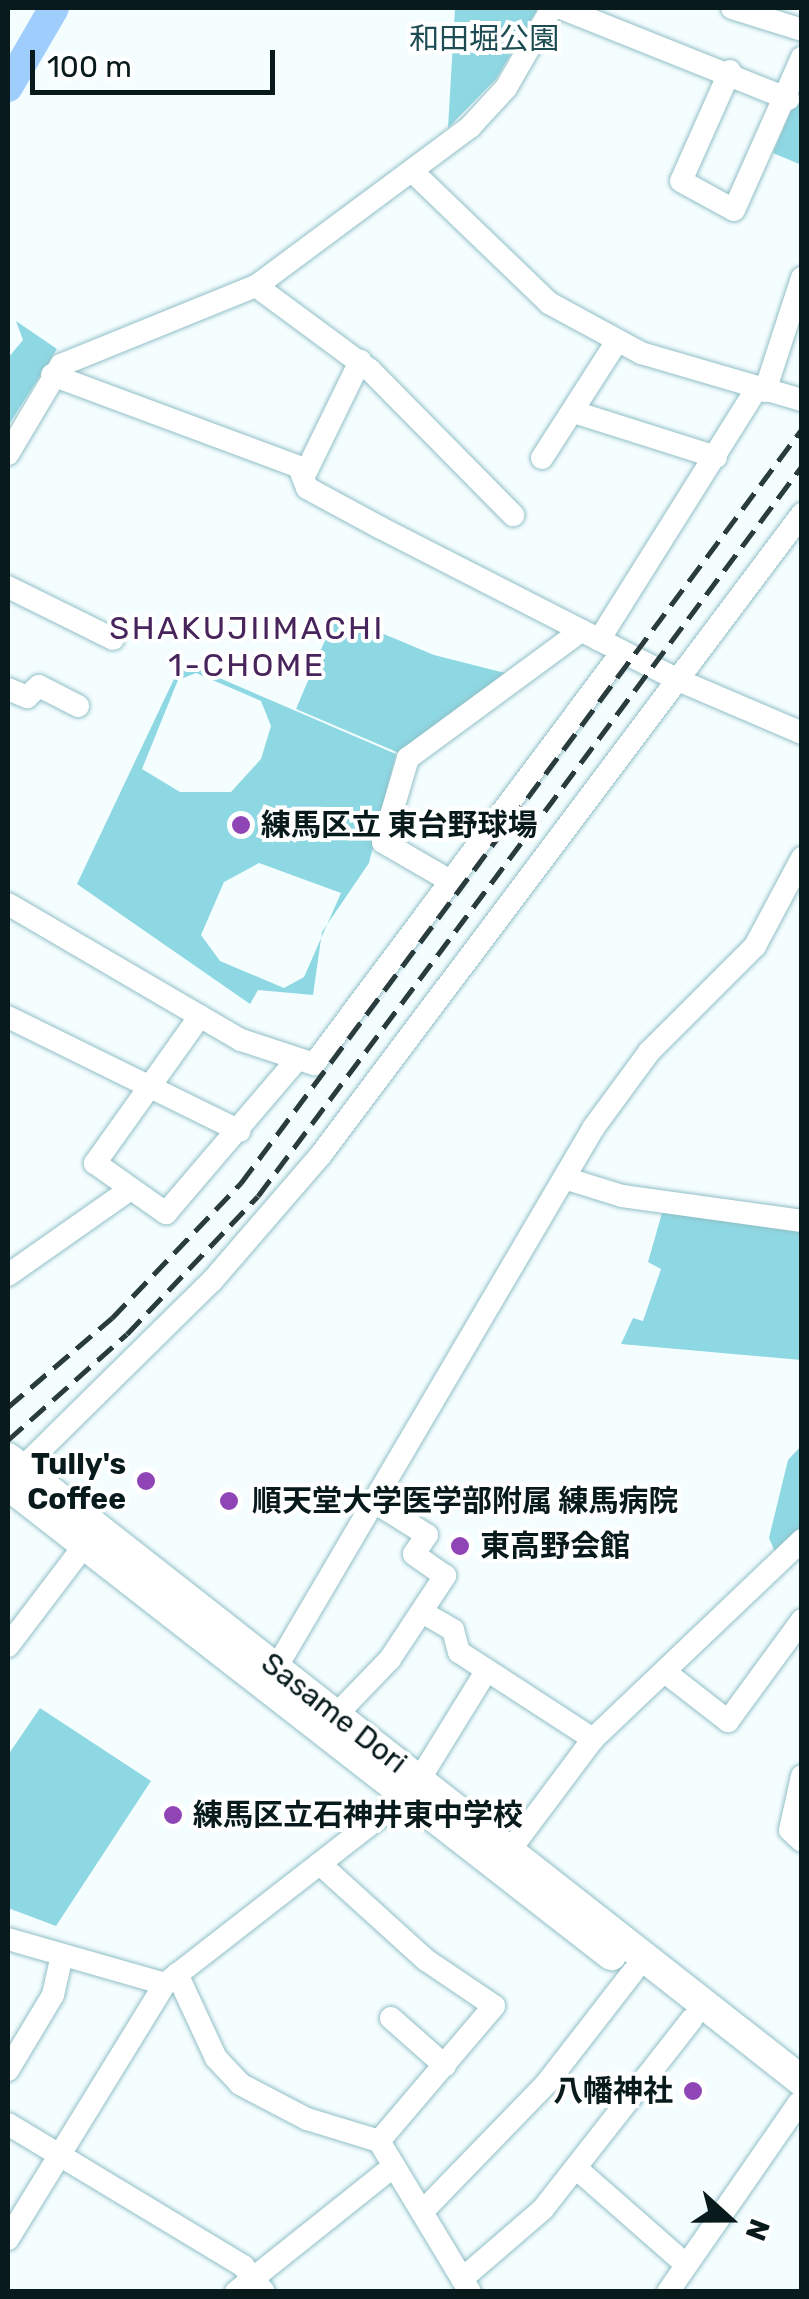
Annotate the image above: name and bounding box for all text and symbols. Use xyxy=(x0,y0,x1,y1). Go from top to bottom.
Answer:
park label: 和田堀公園 xyxy=(409,21,559,57)
scale bar xyxy=(35,30,280,92)
text: 100 m xyxy=(47,49,132,85)
district label: SHAKUJIIMACHI 1-CHOME xyxy=(109,610,385,685)
place label: 練馬区立 東台野球場 xyxy=(261,807,537,843)
marker: 練馬区立 東台野球場 xyxy=(230,814,252,836)
place label: Tully's Coffee xyxy=(27,1446,126,1516)
marker: Tully's Coffee xyxy=(135,1470,157,1492)
place label: 順天堂大学医学部附属 練馬病院 xyxy=(252,1483,678,1519)
marker: 順天堂大学医学部附属 練馬病院 xyxy=(216,1488,242,1514)
place label: 東高野会館 xyxy=(480,1528,630,1564)
marker: 東高野会館 xyxy=(449,1535,471,1557)
street label: Sasame Dori xyxy=(254,1645,414,1781)
place label: 練馬区立石神井東中学校 xyxy=(193,1797,523,1833)
marker: 練馬区立石神井東中学校 xyxy=(162,1804,184,1826)
place label: 八幡神社 xyxy=(553,2073,673,2109)
marker: 八幡神社 xyxy=(682,2080,704,2102)
north arrow xyxy=(679,2169,779,2269)
text: N xyxy=(738,2215,776,2245)

